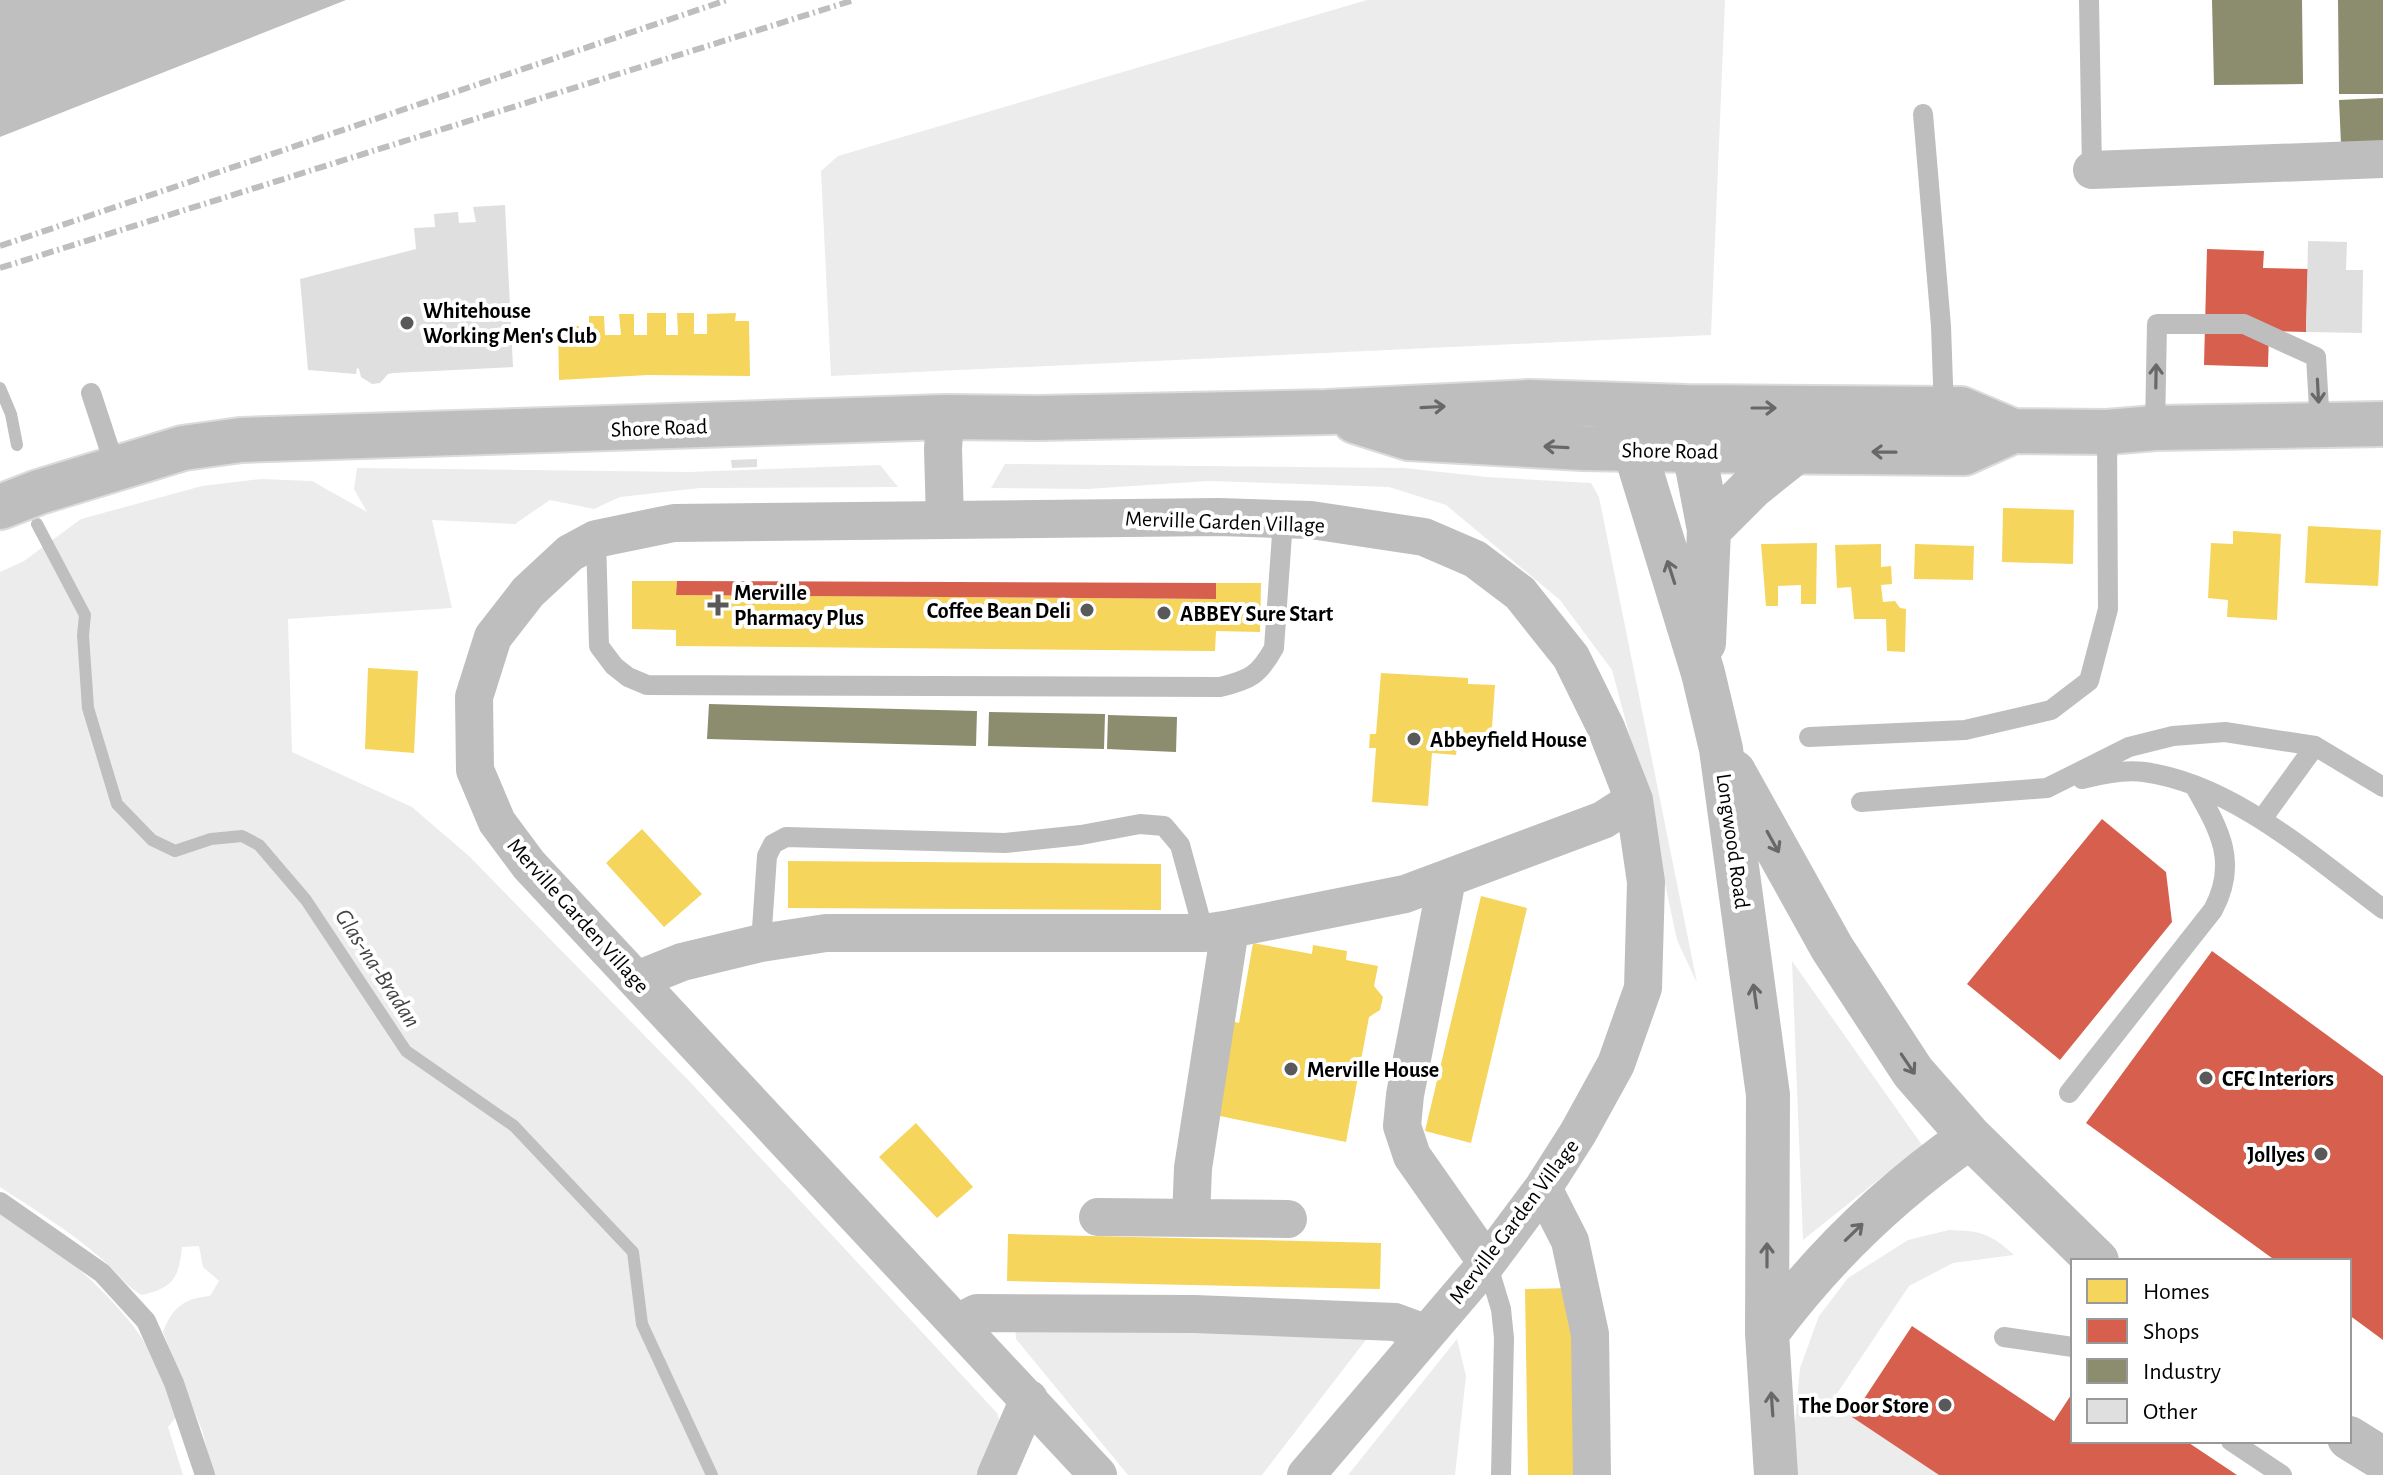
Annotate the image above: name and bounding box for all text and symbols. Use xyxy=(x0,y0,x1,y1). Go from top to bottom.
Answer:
place label: Whitehouse Working Men's Club xyxy=(423,300,597,347)
marker: Whitehouse Working Men's Club xyxy=(398,314,416,332)
one-way arrow xyxy=(2149,363,2164,390)
one-way arrow xyxy=(2310,377,2325,404)
one-way arrow xyxy=(1419,399,1446,414)
one-way arrow xyxy=(1750,400,1777,416)
street label: Shore Road xyxy=(610,415,708,441)
one-way arrow xyxy=(1543,439,1570,454)
street label: Shore Road xyxy=(1621,439,1719,463)
one-way arrow xyxy=(1871,444,1898,460)
street label: Merville Garden Village xyxy=(1125,508,1325,536)
one-way arrow xyxy=(1663,560,1678,585)
place label: Merville Pharmacy Plus xyxy=(734,582,864,630)
marker: Merville Pharmacy Plus xyxy=(709,596,727,614)
place label: Coffee Bean Deli xyxy=(927,600,1071,622)
marker: Coffee Bean Deli xyxy=(1078,601,1096,619)
place label: ABBEY Sure Start xyxy=(1180,603,1334,625)
marker: ABBEY Sure Start xyxy=(1155,604,1173,622)
place label: Abbeyfield House xyxy=(1430,729,1587,752)
marker: Abbeyfield House xyxy=(1405,730,1423,748)
street label: Longwood Road xyxy=(1713,772,1753,910)
one-way arrow xyxy=(1766,829,1781,853)
street label: Merville Garden Village xyxy=(503,834,653,997)
water label: Glas-na-Bradan xyxy=(330,905,424,1032)
one-way arrow xyxy=(1747,984,1762,1009)
one-way arrow xyxy=(1900,1052,1916,1074)
place label: Merville House xyxy=(1307,1059,1439,1081)
marker: Merville House xyxy=(1282,1060,1300,1078)
place label: CFC Interiors xyxy=(2222,1068,2334,1090)
marker: CFC Interiors xyxy=(2197,1069,2215,1087)
street label: Merville Garden Village xyxy=(1445,1135,1583,1308)
place label: Jollyes xyxy=(2247,1144,2305,1167)
marker: Jollyes xyxy=(2312,1145,2330,1163)
one-way arrow xyxy=(1844,1222,1864,1241)
one-way arrow xyxy=(1759,1242,1775,1269)
legend xyxy=(2071,1259,2351,1443)
text: Homes xyxy=(2143,1280,2210,1304)
text: Shops xyxy=(2143,1320,2199,1344)
text: Industry xyxy=(2143,1360,2221,1384)
one-way arrow xyxy=(1764,1391,1779,1418)
place label: The Door Store xyxy=(1798,1395,1929,1417)
marker: The Door Store xyxy=(1936,1396,1954,1414)
text: Other xyxy=(2143,1400,2197,1424)

